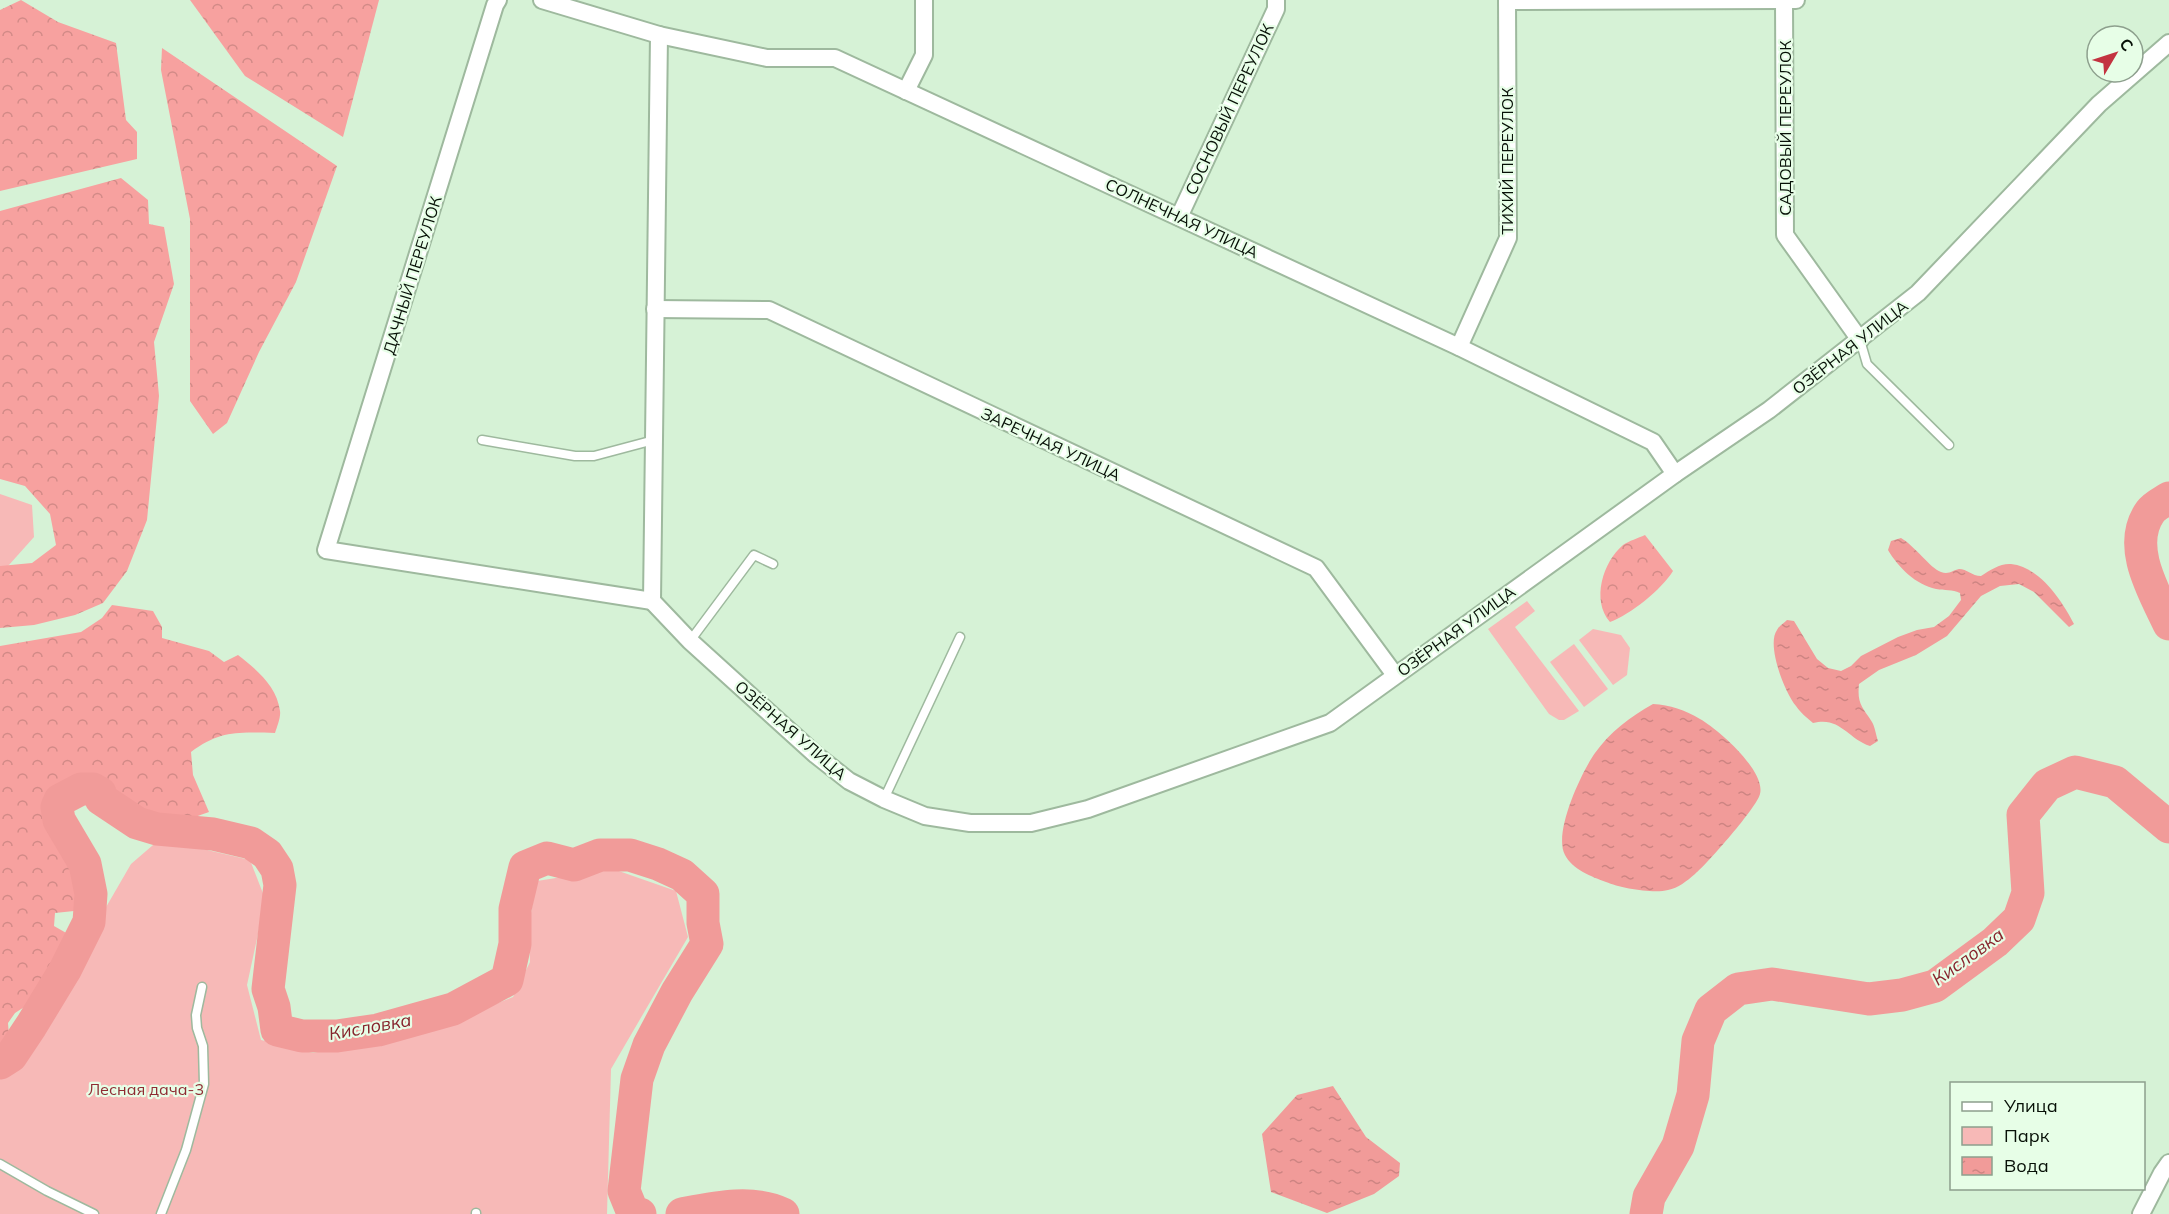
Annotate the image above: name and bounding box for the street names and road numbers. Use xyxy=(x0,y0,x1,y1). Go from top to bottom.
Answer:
street label: СОСНОВЫЙ ПЕРЕУЛОК xyxy=(1180,20,1278,198)
street label: САДОВЫЙ ПЕРЕУЛОК xyxy=(1775,40,1795,216)
street label: ТИХИЙ ПЕРЕУЛОК xyxy=(1497,87,1517,235)
street label: СОЛНЕЧНАЯ УЛИЦА xyxy=(1102,174,1262,262)
street label: ДАЧНЫЙ ПЕРЕУЛОК xyxy=(378,193,446,357)
street label: ОЗЁРНАЯ УЛИЦА xyxy=(1788,296,1912,398)
street label: ЗАРЕЧНАЯ УЛИЦА xyxy=(978,403,1124,485)
street label: ОЗЁРНАЯ УЛИЦА xyxy=(1393,581,1519,681)
street label: ОЗЁРНАЯ УЛИЦА xyxy=(731,676,851,784)

